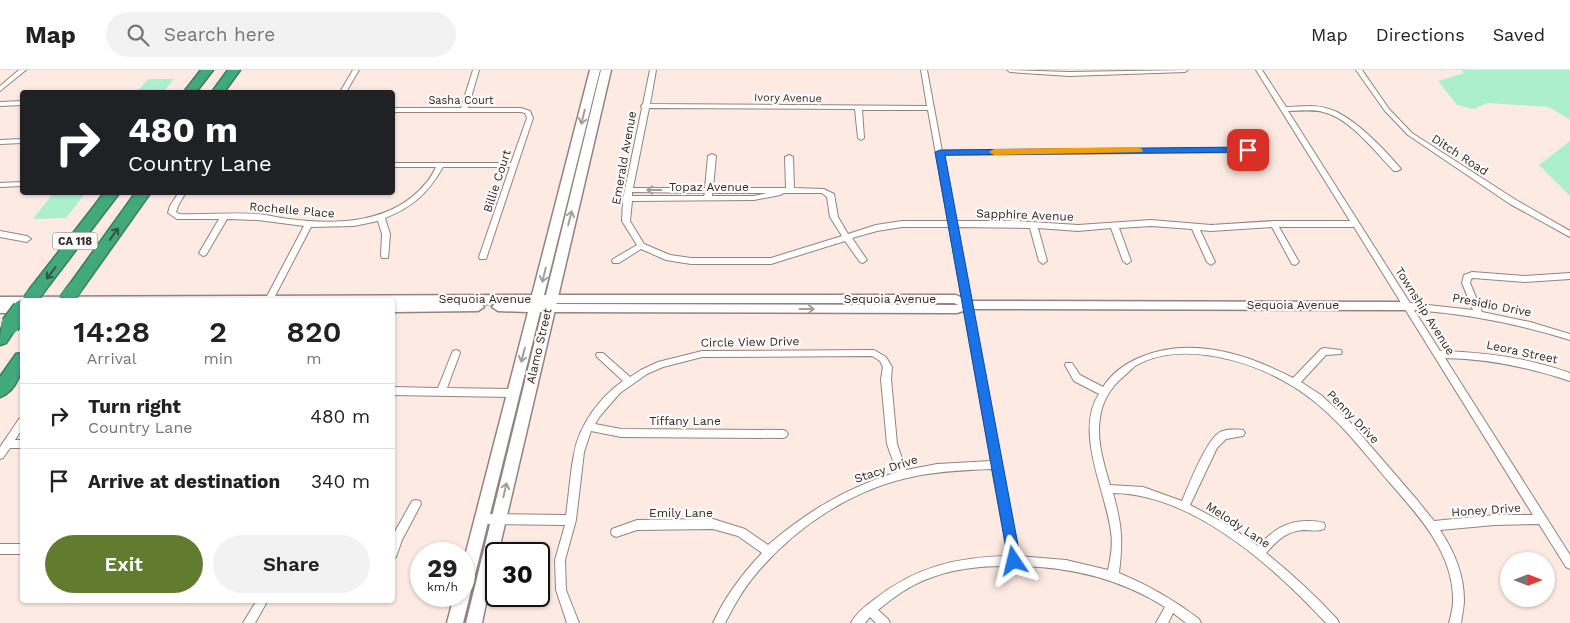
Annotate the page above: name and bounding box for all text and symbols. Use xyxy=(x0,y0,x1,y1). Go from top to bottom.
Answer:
search box xyxy=(106,12,456,57)
text: Map xyxy=(25,21,76,49)
icon: search xyxy=(124,21,152,49)
text: Search here xyxy=(164,23,275,46)
text: Map xyxy=(1311,24,1348,45)
text: Directions xyxy=(1376,24,1465,45)
text: Saved xyxy=(1493,24,1545,45)
street label: Ivory Avenue xyxy=(754,91,822,105)
street label: Sasha Court xyxy=(428,94,494,107)
text: 480 m xyxy=(128,109,238,151)
one-way arrow xyxy=(578,109,588,125)
icon: right xyxy=(45,110,110,175)
street label: Emerald Avenue xyxy=(609,110,639,206)
pin xyxy=(1227,129,1269,171)
street label: Ditch Road xyxy=(1429,132,1491,178)
icon: arrive xyxy=(1234,136,1262,164)
street label: Billie Court xyxy=(480,148,514,214)
text: Country Lane xyxy=(128,151,272,176)
street label: Topaz Avenue xyxy=(669,180,749,194)
one-way arrow xyxy=(646,186,662,195)
street label: Rochelle Place xyxy=(249,199,335,221)
street label: Sapphire Avenue xyxy=(976,206,1074,224)
one-way arrow xyxy=(566,210,575,226)
one-way arrow xyxy=(109,227,119,241)
road number: CA 118 xyxy=(52,232,98,250)
street label: Township Avenue xyxy=(1392,264,1458,358)
one-way arrow xyxy=(45,266,56,279)
one-way arrow xyxy=(539,266,548,282)
street label: Presidio Drive xyxy=(1451,290,1533,320)
street label: Sequoia Avenue xyxy=(439,292,531,306)
street label: Sequoia Avenue xyxy=(844,292,936,306)
street label: Sequoia Avenue xyxy=(1247,298,1339,312)
one-way arrow xyxy=(798,304,815,314)
street label: Alamo Street xyxy=(523,307,555,385)
text: 14:28 xyxy=(73,314,150,349)
text: 2 xyxy=(209,314,227,349)
text: 820 xyxy=(286,314,342,349)
street label: Circle View Drive xyxy=(701,334,799,350)
street label: Leora Street xyxy=(1485,338,1559,366)
one-way arrow xyxy=(518,346,527,362)
text: Arrival xyxy=(87,349,137,368)
text: min xyxy=(203,349,233,368)
text: m xyxy=(306,349,322,368)
street label: Penny Drive xyxy=(1324,387,1382,447)
text: Turn right xyxy=(88,395,181,418)
icon: right xyxy=(45,402,73,430)
text: 480 m xyxy=(310,405,370,428)
street label: Tiffany Lane xyxy=(649,414,721,428)
text: Country Lane xyxy=(88,418,193,437)
street label: Stacy Drive xyxy=(853,452,920,486)
icon: arrive xyxy=(45,467,73,495)
text: Arrive at destination xyxy=(88,470,280,493)
text: 340 m xyxy=(311,470,370,493)
one-way arrow xyxy=(501,483,510,499)
street label: Melody Lane xyxy=(1203,499,1273,551)
street label: Honey Drive xyxy=(1451,501,1521,519)
street label: Emily Lane xyxy=(649,506,713,520)
position arrow xyxy=(987,534,1039,586)
button: Exit xyxy=(45,535,203,593)
button: Share xyxy=(213,535,370,593)
speed limit sign: 30 xyxy=(485,542,550,607)
north arrow xyxy=(1500,552,1555,608)
map controls xyxy=(1500,552,1555,607)
text: 29 xyxy=(427,554,458,583)
text: km/h xyxy=(427,580,458,594)

